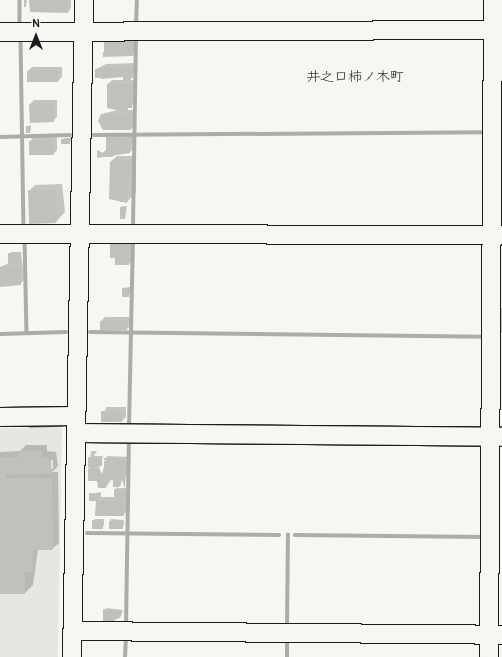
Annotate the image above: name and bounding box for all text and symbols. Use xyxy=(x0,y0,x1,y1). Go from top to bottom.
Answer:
north arrow xyxy=(16,16,56,56)
text: N xyxy=(32,17,40,30)
district label: 井之口柿ノ木町 xyxy=(306,69,404,85)

